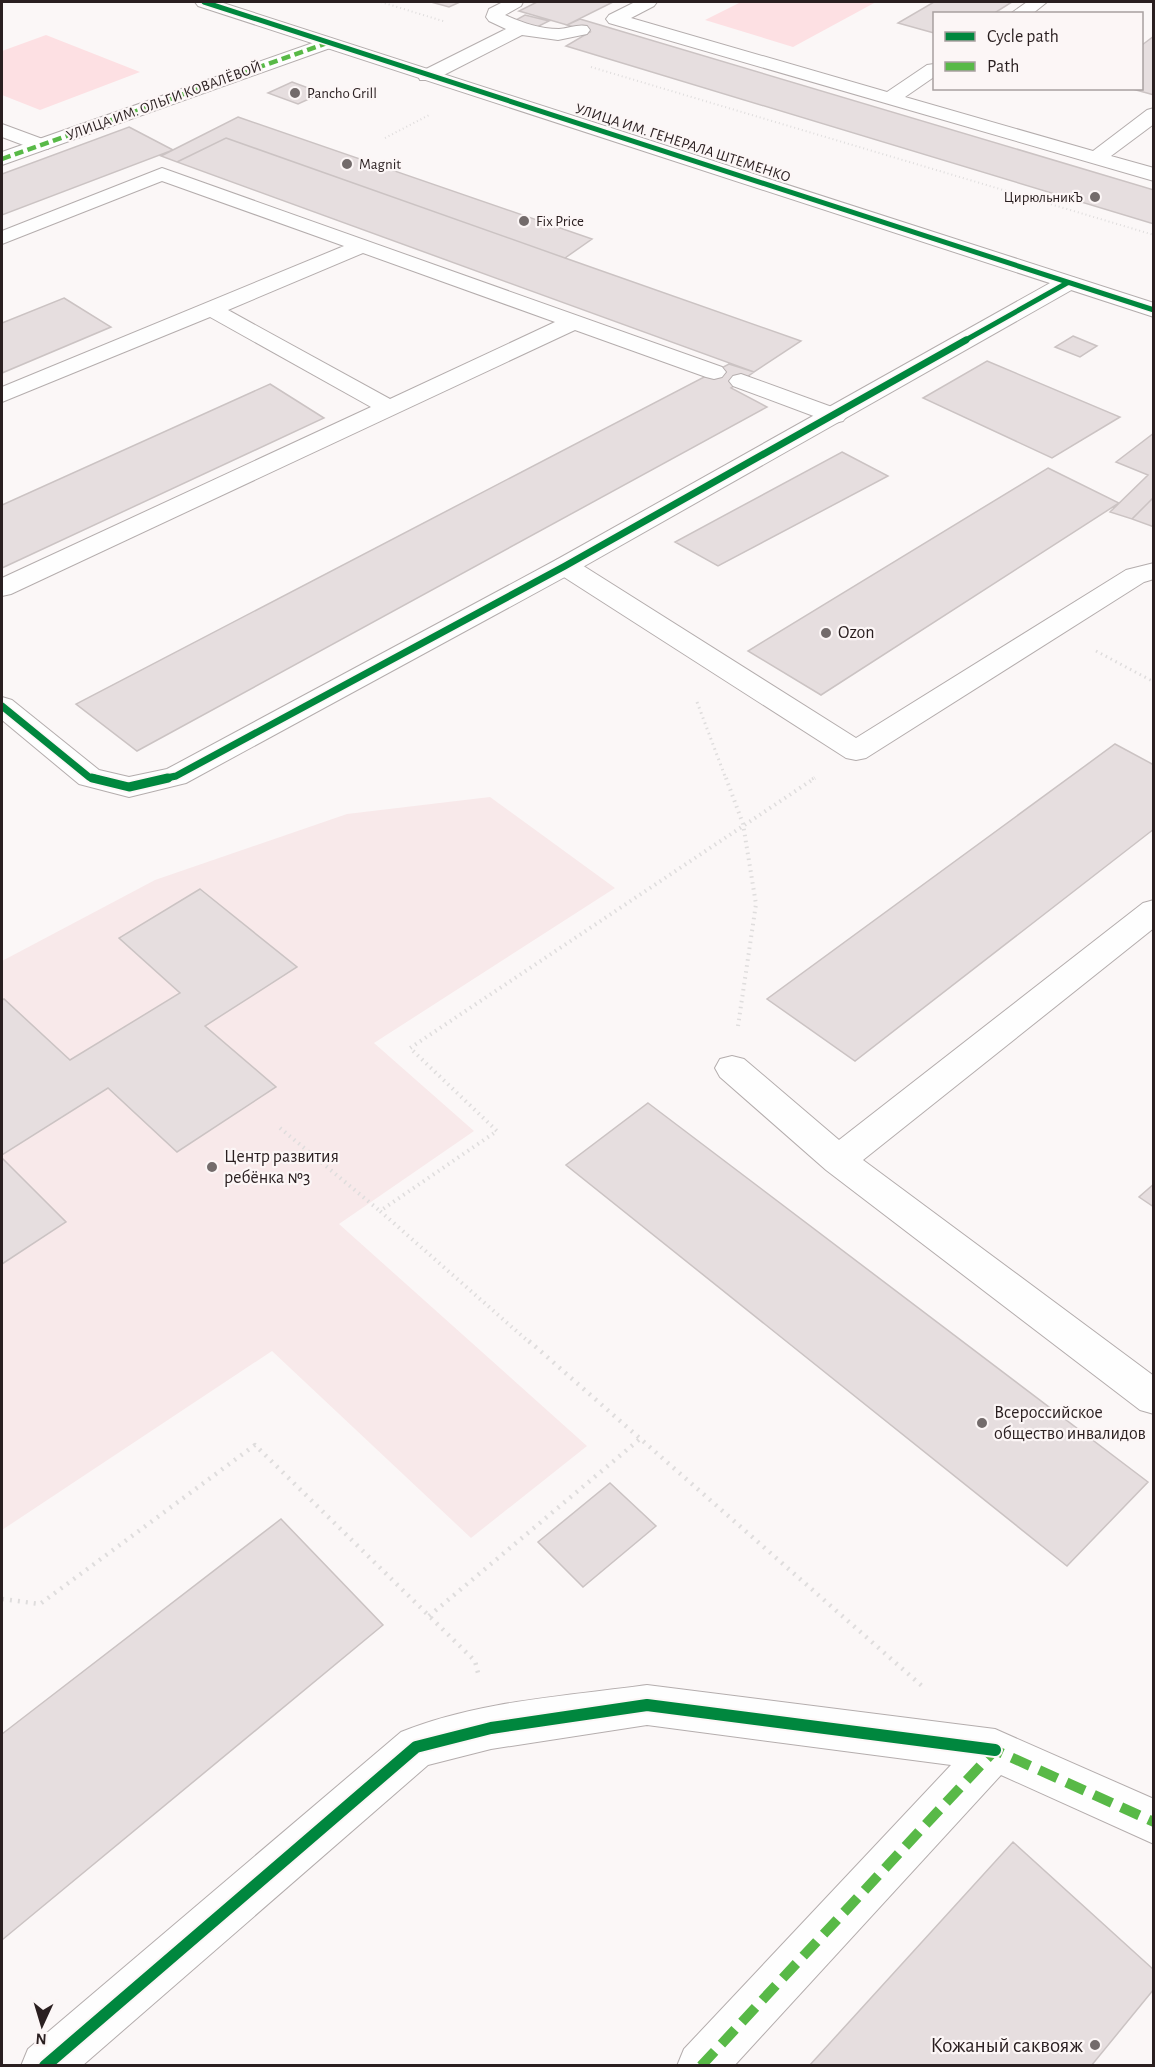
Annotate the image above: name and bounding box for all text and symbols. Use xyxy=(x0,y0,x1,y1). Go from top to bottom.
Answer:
legend xyxy=(933,12,1143,90)
text: Cycle path xyxy=(987,28,1059,46)
street label: УЛИЦА ИМ. ОЛЬГИ КОВАЛЁВОЙ xyxy=(64,58,264,143)
text: Path xyxy=(987,58,1019,76)
marker: Pancho Grill xyxy=(288,86,302,100)
place label: Pancho Grill xyxy=(307,86,377,101)
street label: УЛИЦА ИМ. ГЕНЕРАЛА ШТЕМЕНКО xyxy=(573,101,793,185)
marker: Magnit xyxy=(340,157,354,171)
place label: Magnit xyxy=(359,157,401,172)
place label: ЦирюльникЪ xyxy=(1003,190,1083,205)
marker: ЦирюльникЪ xyxy=(1088,190,1102,204)
marker: Fix Price xyxy=(517,214,531,228)
place label: Fix Price xyxy=(536,214,584,229)
place label: Ozon xyxy=(838,624,875,642)
marker: Ozon xyxy=(819,626,833,640)
place label: Центр развития ребёнка №3 xyxy=(224,1148,339,1187)
marker: Центр развития ребёнка №3 xyxy=(205,1160,219,1174)
place label: Всероссийское общество инвалидов xyxy=(994,1404,1146,1443)
marker: Всероссийское общество инвалидов xyxy=(975,1416,989,1430)
north arrow xyxy=(12,1995,72,2055)
text: N xyxy=(35,2031,47,2047)
place label: Кожаный саквояж xyxy=(931,2035,1083,2056)
marker: Кожаный саквояж xyxy=(1088,2038,1102,2052)

